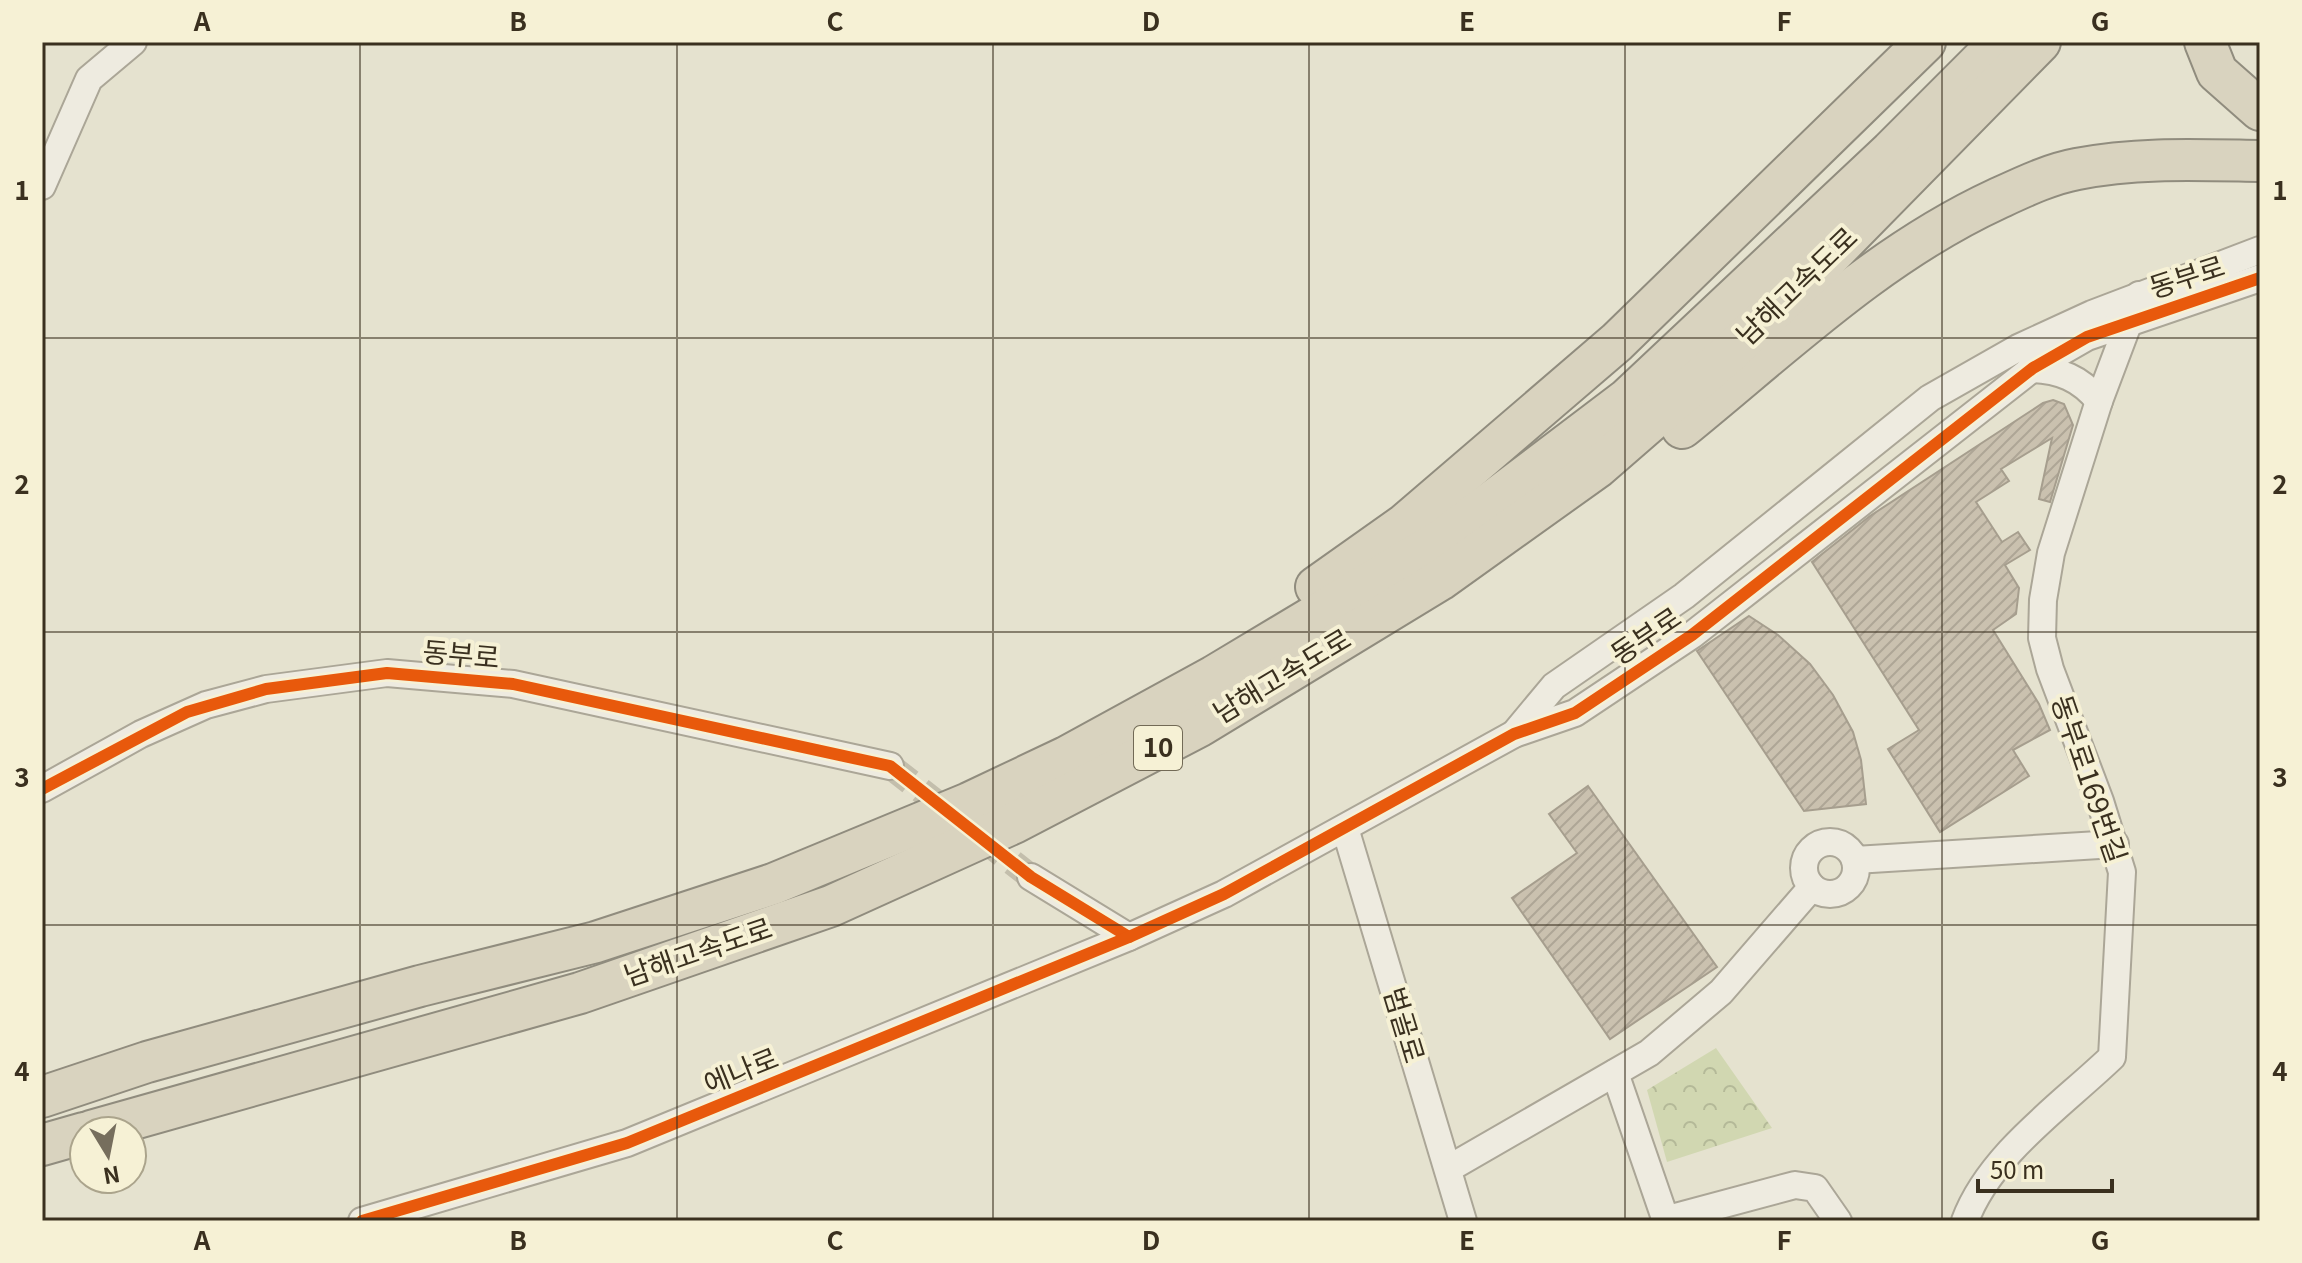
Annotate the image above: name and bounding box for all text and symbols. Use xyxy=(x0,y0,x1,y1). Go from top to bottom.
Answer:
text: A xyxy=(193,1,211,38)
text: B xyxy=(509,1,527,38)
text: C xyxy=(826,1,844,38)
text: D xyxy=(1142,1,1160,38)
text: E xyxy=(1459,1,1475,38)
text: F xyxy=(1776,1,1792,38)
text: G xyxy=(2091,1,2109,38)
text: 1 xyxy=(14,170,30,207)
text: 1 xyxy=(2272,170,2288,207)
street label: 남해고속도로 xyxy=(1726,216,1865,353)
street label: 동부로 xyxy=(2143,244,2229,306)
text: 2 xyxy=(14,464,30,501)
text: 2 xyxy=(2272,464,2288,501)
street label: 동부로 xyxy=(1602,596,1688,673)
street label: 남해고속도로 xyxy=(1204,617,1358,731)
street label: 동부로 xyxy=(421,630,501,676)
street label: 동부로169번길 xyxy=(2043,689,2138,868)
road number: 10 xyxy=(1134,726,1182,770)
text: 3 xyxy=(14,757,30,794)
text: 3 xyxy=(2272,757,2288,794)
street label: 남해고속도로 xyxy=(618,906,777,994)
street label: 범골로 xyxy=(1375,982,1436,1067)
street label: 에나로 xyxy=(697,1036,784,1102)
text: 4 xyxy=(14,1051,30,1088)
text: 4 xyxy=(2272,1051,2288,1088)
north arrow xyxy=(68,1115,148,1195)
scale bar xyxy=(1978,1143,2112,1193)
text: 50 m xyxy=(1990,1151,2044,1186)
text: N xyxy=(101,1159,123,1194)
text: A xyxy=(193,1220,211,1257)
text: B xyxy=(509,1220,527,1257)
text: C xyxy=(826,1220,844,1257)
text: D xyxy=(1142,1220,1160,1257)
text: E xyxy=(1459,1220,1475,1257)
text: F xyxy=(1776,1220,1792,1257)
text: G xyxy=(2091,1220,2109,1257)

